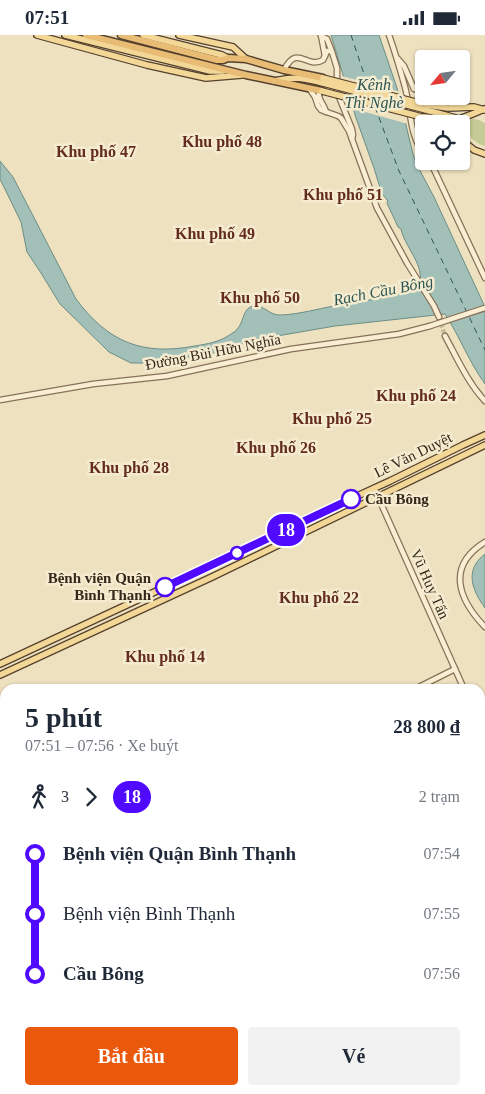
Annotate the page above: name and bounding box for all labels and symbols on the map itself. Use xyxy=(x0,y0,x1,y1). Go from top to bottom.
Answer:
north arrow xyxy=(415,50,470,105)
water label: Kênh Thị Nghè xyxy=(344,76,404,112)
district label: Khu phố 48 xyxy=(182,133,262,151)
district label: Khu phố 47 xyxy=(56,143,136,161)
district label: Khu phố 51 xyxy=(303,186,383,204)
district label: Khu phố 49 xyxy=(175,225,255,243)
water label: Rạch Cầu Bông xyxy=(331,272,435,310)
district label: Khu phố 50 xyxy=(220,289,300,307)
street label: Đường Bùi Hữu Nghĩa xyxy=(144,331,283,373)
district label: Khu phố 24 xyxy=(376,387,456,405)
district label: Khu phố 25 xyxy=(292,410,372,428)
street label: Lê Văn Duyệt xyxy=(371,429,455,481)
district label: Khu phố 26 xyxy=(236,439,316,457)
district label: Khu phố 28 xyxy=(89,459,169,477)
marker: Cầu Bông xyxy=(341,489,361,509)
place label: Cầu Bông xyxy=(365,491,429,507)
line badge: 18 xyxy=(264,514,308,546)
unlabelled marker xyxy=(230,546,244,560)
street label: Vũ Huy Tấn xyxy=(407,547,453,622)
place label: Bệnh viện Quận Bình Thạnh xyxy=(48,570,152,603)
marker: Bệnh viện Quận Bình Thạnh xyxy=(155,577,175,597)
district label: Khu phố 22 xyxy=(279,589,359,607)
district label: Khu phố 14 xyxy=(125,648,205,666)

